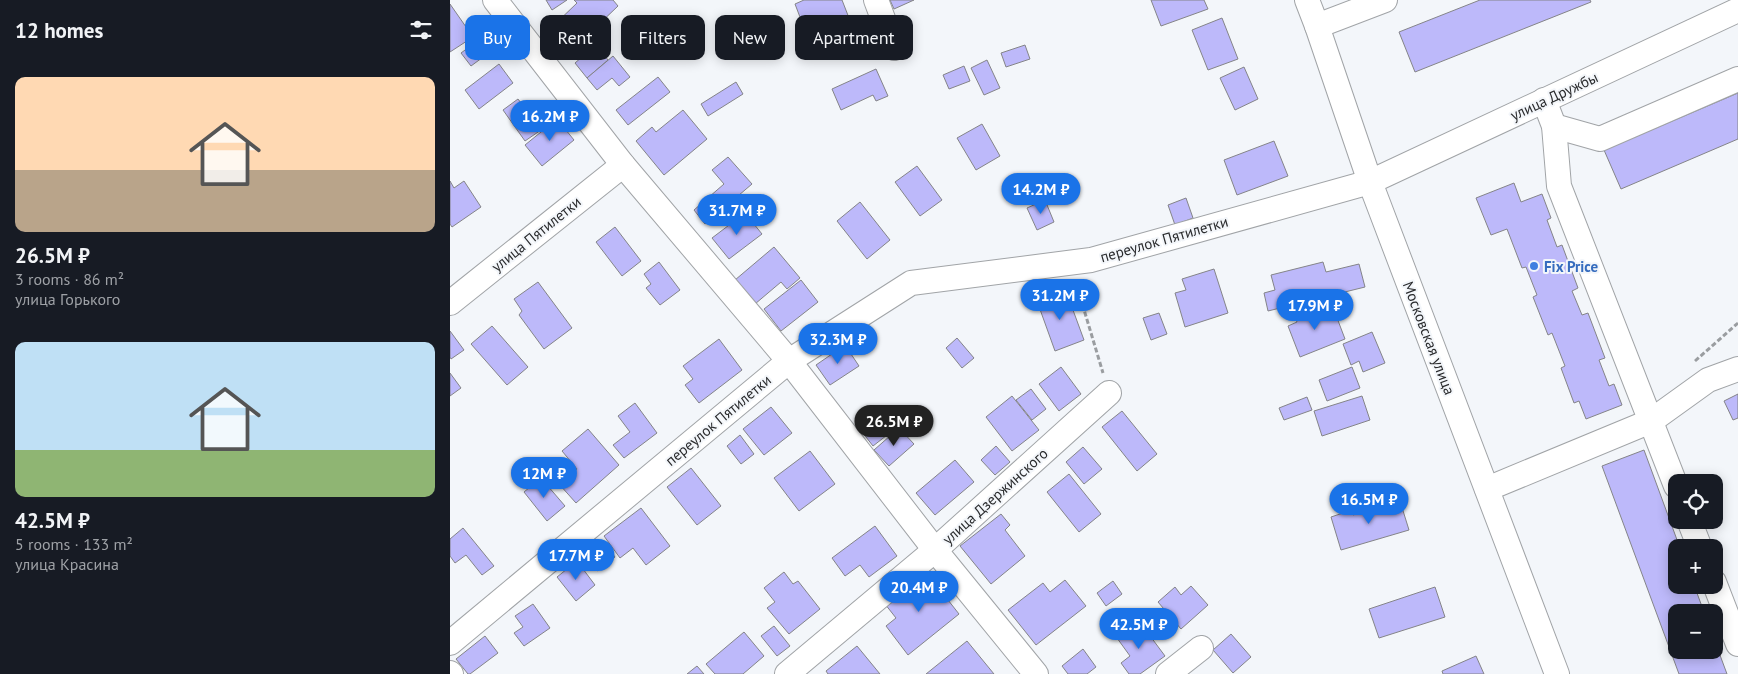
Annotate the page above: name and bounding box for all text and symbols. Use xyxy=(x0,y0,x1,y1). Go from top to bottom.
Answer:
chip: Buy xyxy=(465,15,530,60)
chip: Rent xyxy=(540,15,611,60)
chip: Filters xyxy=(621,15,705,60)
chip: New xyxy=(715,15,785,60)
chip: Apartment xyxy=(795,15,913,60)
icon: filters xyxy=(407,16,435,44)
text: 12 homes xyxy=(15,17,103,44)
street label: улица Дружбы xyxy=(1507,67,1601,125)
pin: 16.2M ₽ xyxy=(504,100,596,142)
text: 16.2M ₽ xyxy=(521,106,579,126)
icon: home xyxy=(180,109,270,199)
pin: 14.2M ₽ xyxy=(995,172,1087,215)
text: 14.2M ₽ xyxy=(1012,179,1070,199)
street label: улица Пятилетки xyxy=(487,192,585,276)
pin: 31.7M ₽ xyxy=(691,194,783,236)
text: 31.7M ₽ xyxy=(708,200,766,220)
street label: переулок Пятилетки xyxy=(1098,212,1230,266)
text: 26.5M ₽ xyxy=(15,242,90,269)
place label: Fix Price xyxy=(1544,257,1599,276)
marker: Fix Price xyxy=(1528,260,1540,272)
text: 3 rooms · 86 m² xyxy=(15,269,124,289)
pin: 31.2M ₽ xyxy=(1014,278,1106,321)
street label: Московская улица xyxy=(1399,279,1459,397)
text: 31.2M ₽ xyxy=(1031,285,1089,305)
pin: 17.9M ₽ xyxy=(1269,288,1361,331)
text: улица Горького xyxy=(15,289,120,309)
text: 17.9M ₽ xyxy=(1287,295,1343,315)
pin: 32.3M ₽ xyxy=(792,322,884,365)
text: 32.3M ₽ xyxy=(809,329,867,349)
street label: переулок Пятилетки xyxy=(661,370,775,470)
icon: home xyxy=(180,374,270,464)
pin: 26.5M ₽ xyxy=(848,404,940,447)
text: 26.5M ₽ xyxy=(865,411,923,431)
street label: улица Дзержинского xyxy=(938,444,1052,548)
pin: 12M ₽ xyxy=(509,456,579,499)
text: 12M ₽ xyxy=(522,463,566,483)
map controls xyxy=(1668,474,1723,659)
button: locate xyxy=(1668,474,1723,529)
pin: 16.5M ₽ xyxy=(1323,482,1415,525)
text: 16.5M ₽ xyxy=(1340,489,1398,509)
text: 42.5M ₽ xyxy=(15,507,90,534)
text: 5 rooms · 133 m² xyxy=(15,534,133,554)
pin: 17.7M ₽ xyxy=(530,538,622,581)
button: + xyxy=(1668,539,1723,594)
text: 17.7M ₽ xyxy=(548,545,604,565)
text: улица Красина xyxy=(15,554,119,574)
pin: 20.4M ₽ xyxy=(873,570,965,613)
text: 20.4M ₽ xyxy=(890,577,948,597)
button: − xyxy=(1668,604,1723,659)
pin: 42.5M ₽ xyxy=(1093,608,1185,650)
text: 42.5M ₽ xyxy=(1110,614,1168,634)

